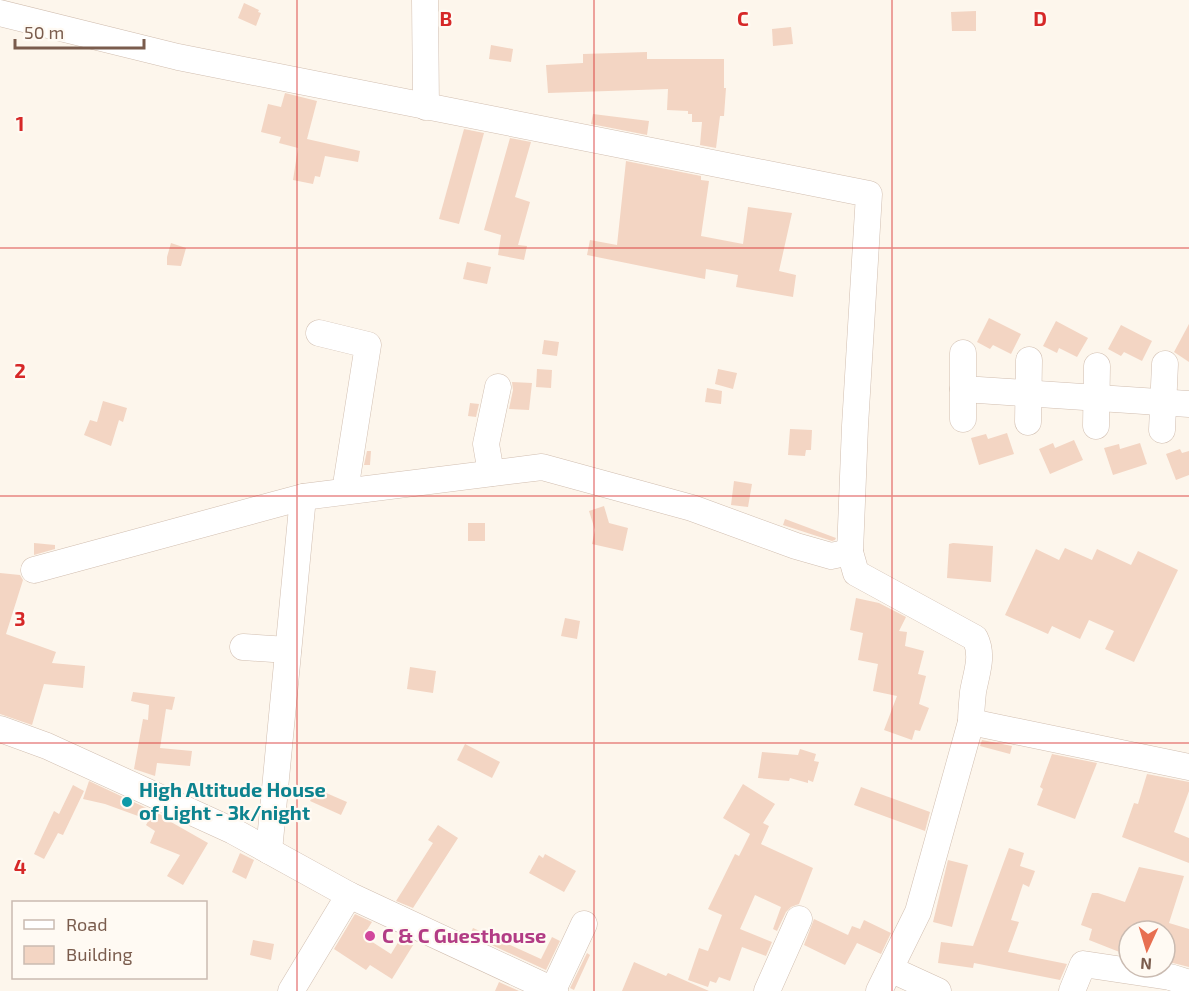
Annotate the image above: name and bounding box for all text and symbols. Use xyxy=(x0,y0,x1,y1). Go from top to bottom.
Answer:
text: B xyxy=(440,6,452,30)
text: C xyxy=(737,6,749,30)
text: D xyxy=(1033,6,1047,30)
scale bar xyxy=(15,12,144,50)
text: 50 m xyxy=(24,21,64,43)
text: 1 xyxy=(16,111,24,135)
text: 2 xyxy=(14,358,26,382)
text: 3 xyxy=(14,606,26,630)
place label: High Altitude House of Light - 3k/night xyxy=(139,777,326,824)
marker: High Altitude House of Light - 3k/night xyxy=(120,795,134,809)
text: 4 xyxy=(14,854,27,878)
legend xyxy=(12,901,207,979)
text: Road xyxy=(66,913,107,935)
north arrow xyxy=(1117,919,1177,979)
place label: C & C Guesthouse xyxy=(382,923,546,947)
marker: C & C Guesthouse xyxy=(363,929,377,943)
text: Building xyxy=(66,943,133,965)
text: N xyxy=(1139,955,1152,974)

